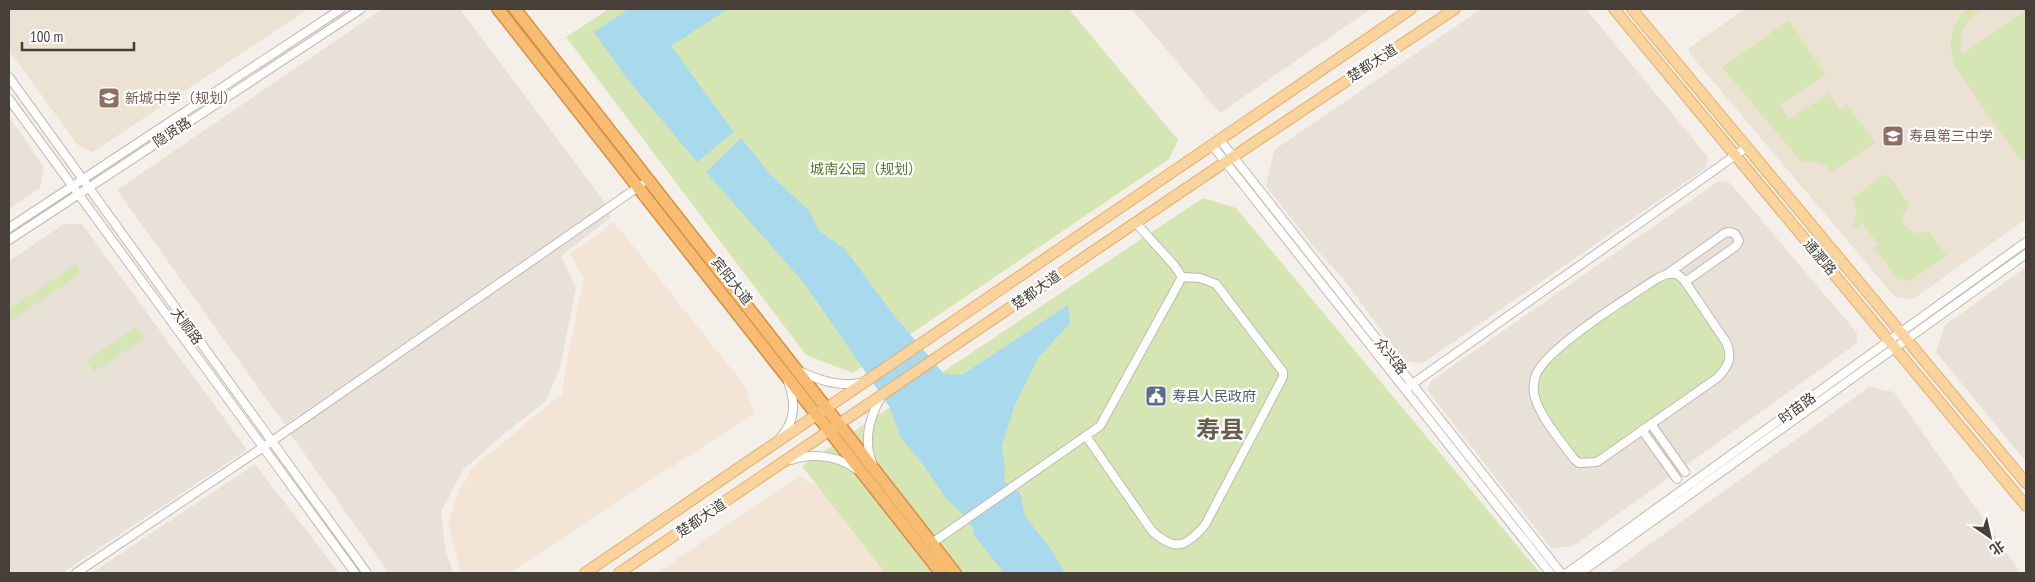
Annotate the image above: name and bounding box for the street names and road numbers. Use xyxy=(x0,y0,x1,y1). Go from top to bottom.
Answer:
street label: 楚都大道 xyxy=(1344,40,1400,86)
street label: 隐贤路 xyxy=(149,113,195,151)
street label: 通淝路 xyxy=(1800,235,1840,279)
street label: 宾阳大道 xyxy=(708,253,756,309)
street label: 楚都大道 xyxy=(1008,267,1064,313)
street label: 大顺路 xyxy=(167,304,207,348)
street label: 众兴路 xyxy=(1371,334,1411,378)
street label: 时苗路 xyxy=(1775,388,1819,428)
street label: 楚都大道 xyxy=(673,495,729,541)

